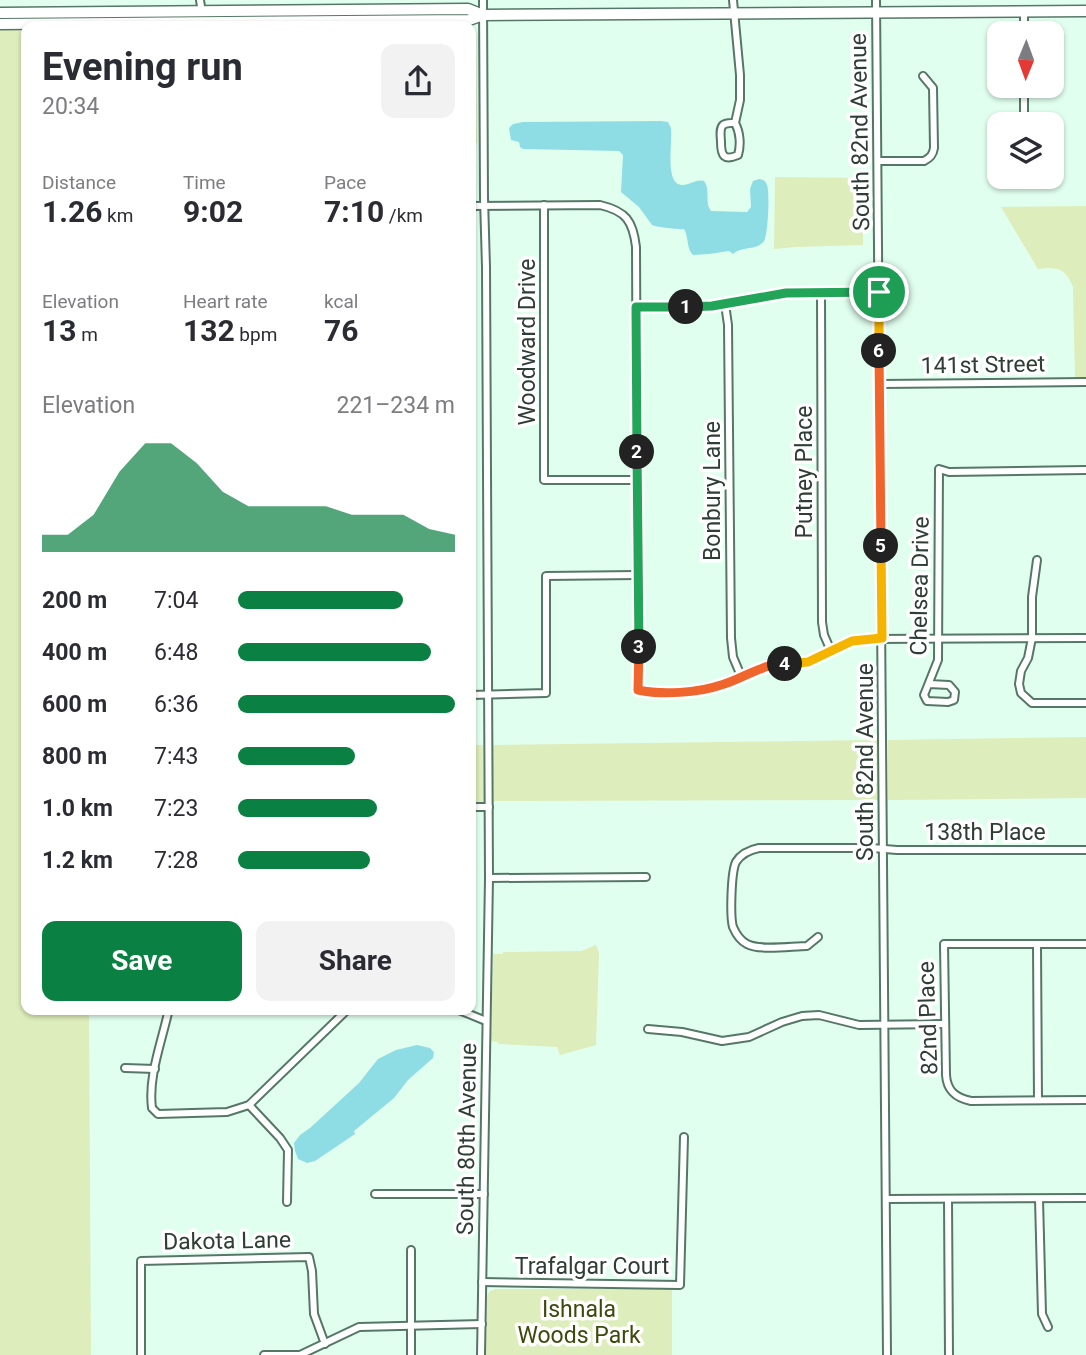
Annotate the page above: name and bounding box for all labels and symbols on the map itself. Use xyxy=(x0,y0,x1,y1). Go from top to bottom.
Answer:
north arrow xyxy=(987,21,1064,98)
street label: South 82nd Avenue xyxy=(845,33,875,231)
street label: Woodward Drive xyxy=(514,259,541,426)
pin xyxy=(849,262,909,322)
pin: 1 xyxy=(668,290,704,324)
pin: 6 xyxy=(862,334,896,368)
street label: 141st Street xyxy=(920,350,1046,380)
street label: Putney Place xyxy=(791,406,818,538)
street label: Bonbury Lane xyxy=(699,421,726,561)
pin: 2 xyxy=(620,434,654,470)
street label: Chelsea Drive xyxy=(905,516,935,656)
pin: 5 xyxy=(864,528,898,564)
pin: 3 xyxy=(622,630,656,664)
pin: 4 xyxy=(768,646,802,682)
street label: South 82nd Avenue xyxy=(852,663,879,861)
street label: 138th Place xyxy=(924,819,1046,846)
street label: 82nd Place xyxy=(913,961,943,1075)
street label: South 80th Avenue xyxy=(452,1043,482,1235)
street label: Dakota Lane xyxy=(163,1226,291,1256)
street label: Trafalgar Court xyxy=(515,1253,669,1280)
park label: Ishnala Woods Park xyxy=(517,1296,641,1349)

